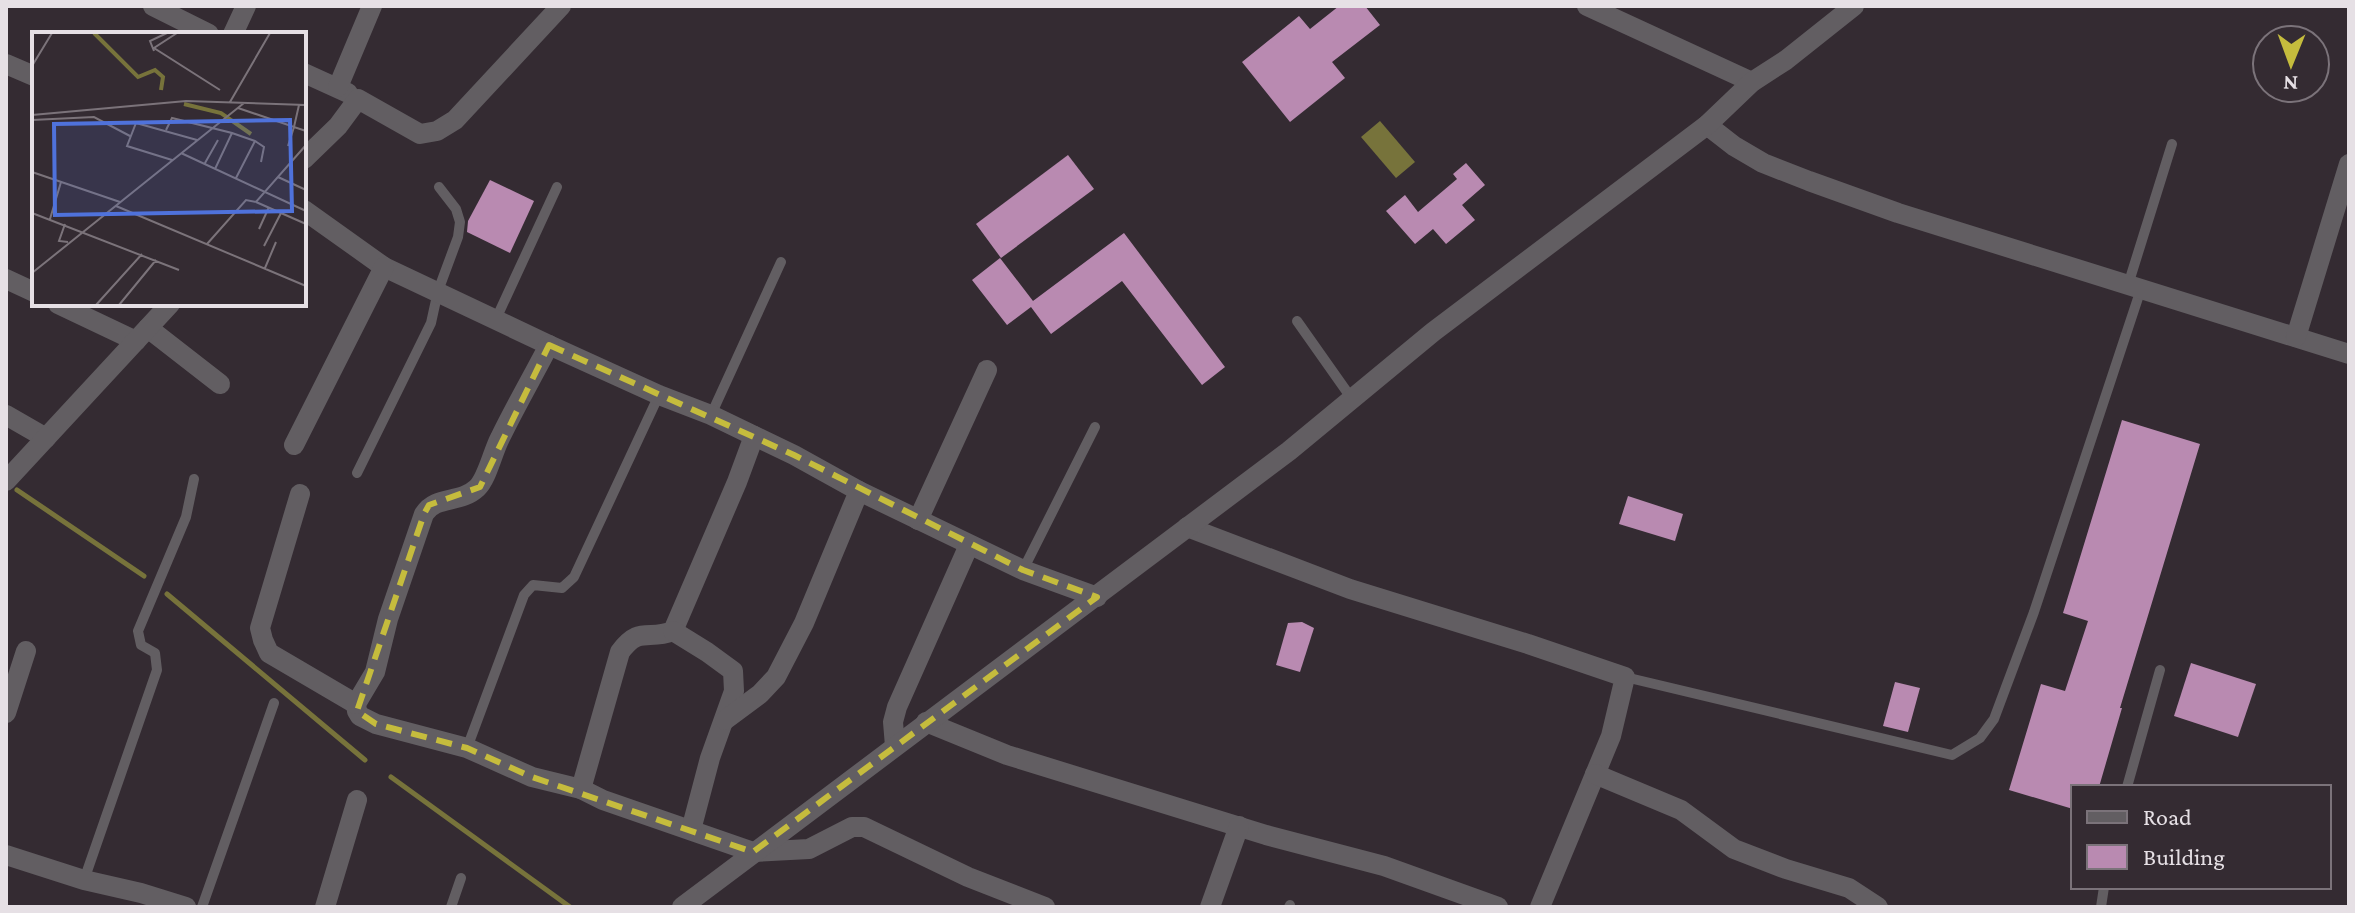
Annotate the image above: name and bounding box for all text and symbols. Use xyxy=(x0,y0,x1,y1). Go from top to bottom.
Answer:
north arrow xyxy=(2251,24,2331,104)
inset map xyxy=(32,32,306,306)
text: N xyxy=(2283,71,2298,96)
legend xyxy=(2071,785,2331,889)
text: Road xyxy=(2143,803,2192,830)
text: Building xyxy=(2143,843,2225,870)

